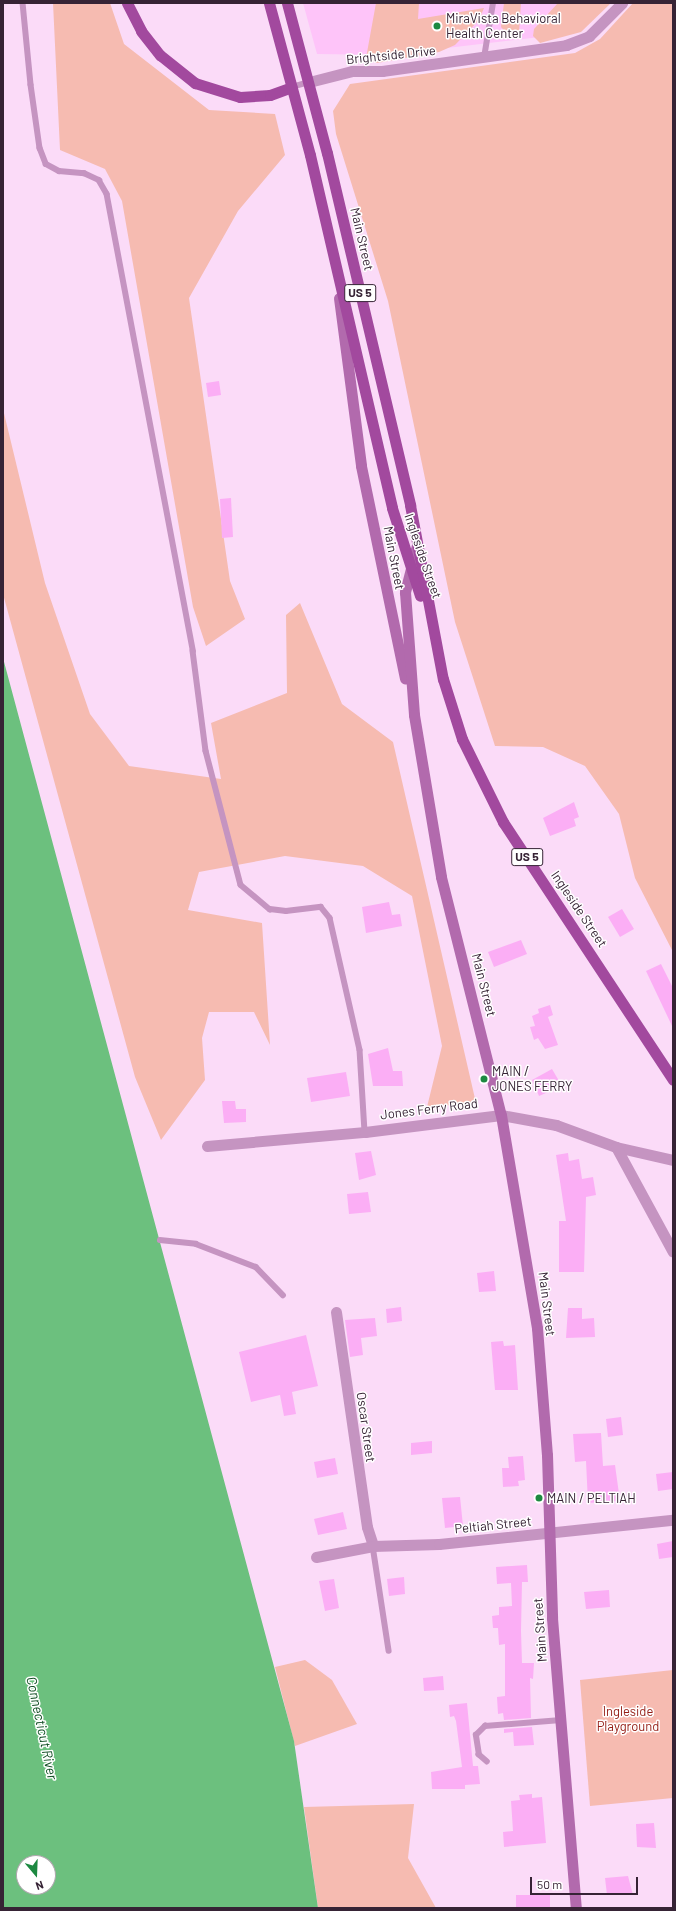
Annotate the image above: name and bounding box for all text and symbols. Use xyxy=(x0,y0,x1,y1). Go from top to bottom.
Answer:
place label: MiraVista Behavioral Health Center xyxy=(446,11,561,42)
marker: MiraVista Behavioral Health Center xyxy=(431,20,443,32)
street label: Brightside Drive xyxy=(345,43,437,67)
street label: Main Street xyxy=(347,206,377,272)
road number: US 5 xyxy=(344,283,376,303)
street label: Ingleside Street xyxy=(401,511,445,601)
street label: Main Street xyxy=(380,525,408,591)
road number: US 5 xyxy=(511,847,543,867)
street label: Ingleside Street xyxy=(548,868,610,950)
street label: Main Street xyxy=(469,952,499,1018)
place label: MAIN / JONES FERRY xyxy=(492,1064,572,1095)
marker: MAIN / JONES FERRY xyxy=(479,1074,489,1084)
street label: Jones Ferry Road xyxy=(379,1095,479,1123)
street label: Main Street xyxy=(535,1271,559,1337)
street label: Oscar Street xyxy=(353,1391,379,1463)
place label: MAIN / PELTIAH xyxy=(547,1490,636,1506)
marker: MAIN / PELTIAH xyxy=(534,1493,544,1503)
street label: Peltiah Street xyxy=(454,1513,532,1537)
street label: Main Street xyxy=(530,1597,550,1663)
water label: Connecticut River xyxy=(23,1675,61,1781)
park label: Ingleside Playground xyxy=(597,1704,659,1735)
north arrow xyxy=(16,1855,56,1895)
scale bar xyxy=(532,1869,640,1895)
text: 50 m xyxy=(537,1877,562,1891)
text: N xyxy=(34,1879,45,1893)

